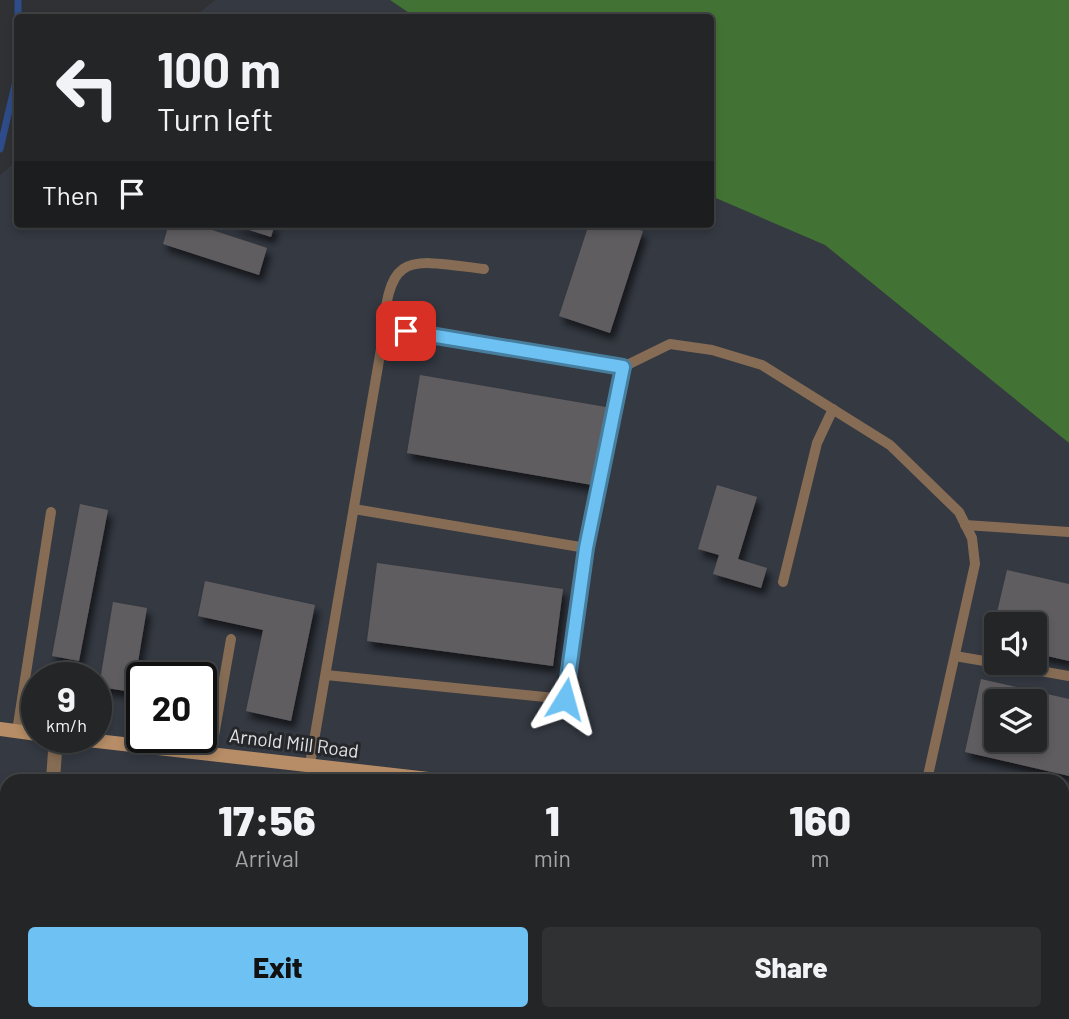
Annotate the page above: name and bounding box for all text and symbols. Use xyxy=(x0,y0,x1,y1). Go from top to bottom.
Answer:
text: 100 m xyxy=(157,39,281,98)
icon: left xyxy=(42,42,133,133)
text: Turn left xyxy=(157,99,274,137)
icon: arrive xyxy=(113,175,151,213)
text: Then xyxy=(42,179,99,210)
pin xyxy=(376,301,436,361)
icon: arrive xyxy=(387,312,425,350)
map controls xyxy=(984,612,1047,752)
button: sound xyxy=(984,612,1047,675)
speed limit sign: 20 xyxy=(126,662,217,753)
position arrow xyxy=(528,662,602,736)
text: 9 xyxy=(57,677,76,719)
button: layers xyxy=(984,689,1047,752)
text: km/h xyxy=(46,714,87,736)
street label: Arnold Mill Road xyxy=(228,723,360,762)
text: 17:56 xyxy=(218,794,316,844)
text: 1 xyxy=(545,794,560,844)
text: 160 xyxy=(789,794,851,844)
text: Arrival xyxy=(235,844,299,872)
text: min xyxy=(534,844,571,872)
text: m xyxy=(810,844,830,872)
button: Exit xyxy=(28,927,528,1007)
button: Share xyxy=(542,927,1041,1007)

